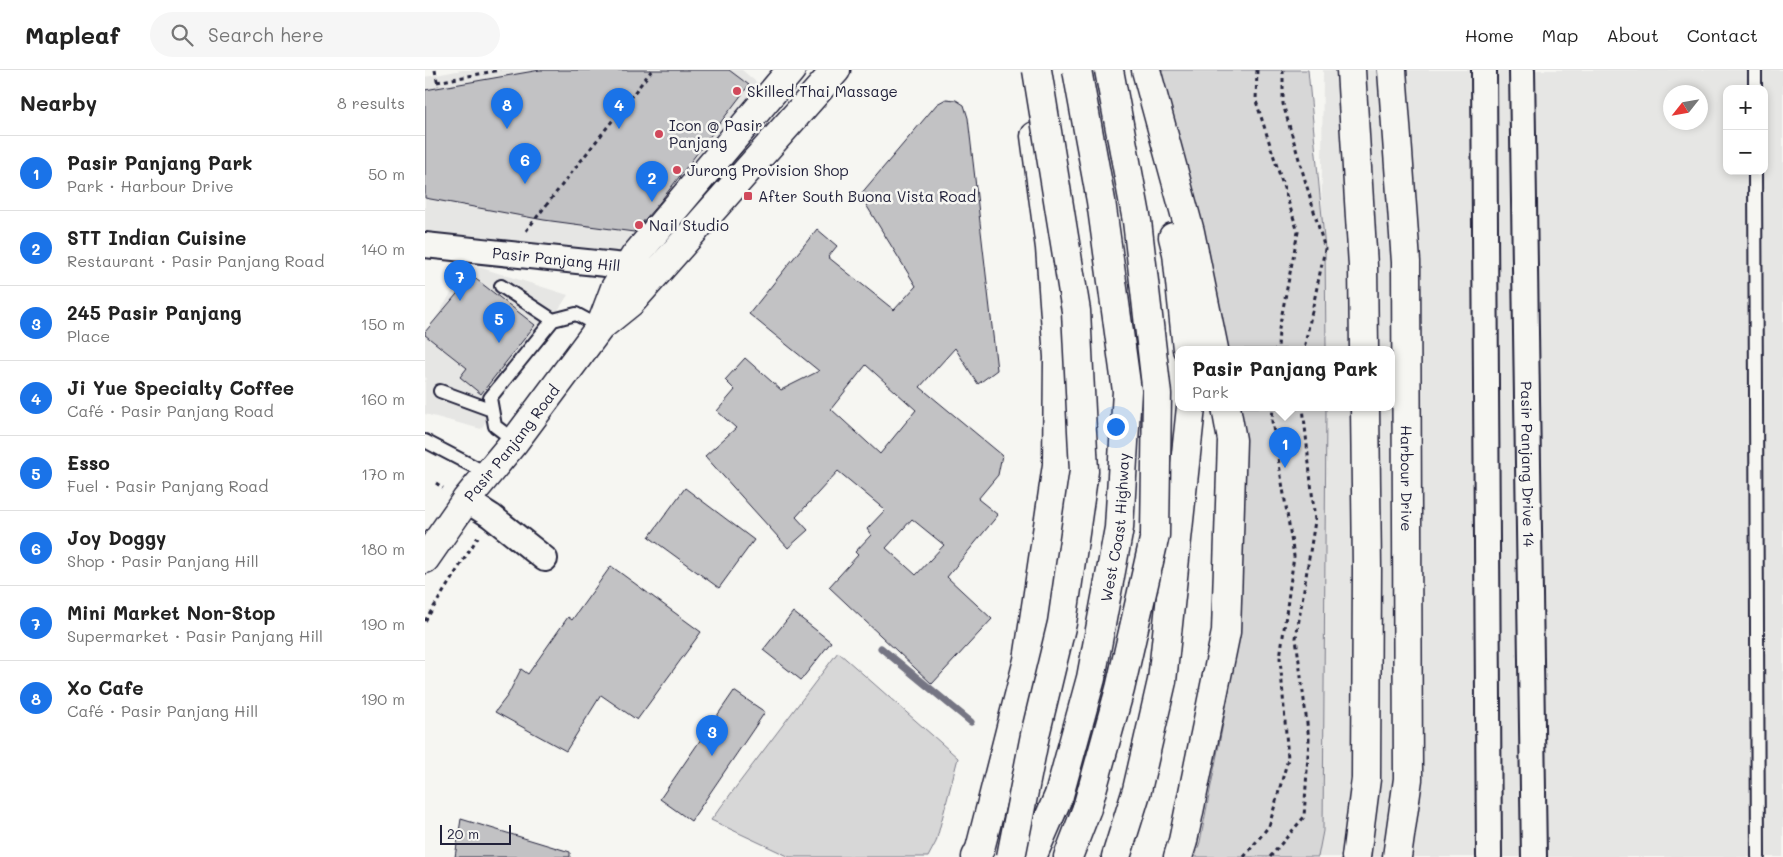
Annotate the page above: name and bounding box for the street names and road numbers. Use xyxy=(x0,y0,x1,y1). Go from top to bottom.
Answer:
street label: Pasir Panjang Hill xyxy=(491,242,621,275)
street label: Pasir Panjang Road xyxy=(459,380,564,505)
street label: Pasir Panjang Drive 14 xyxy=(1517,381,1539,547)
street label: Harbour Drive xyxy=(1397,425,1417,532)
street label: West Coast Highway xyxy=(1095,452,1133,604)

